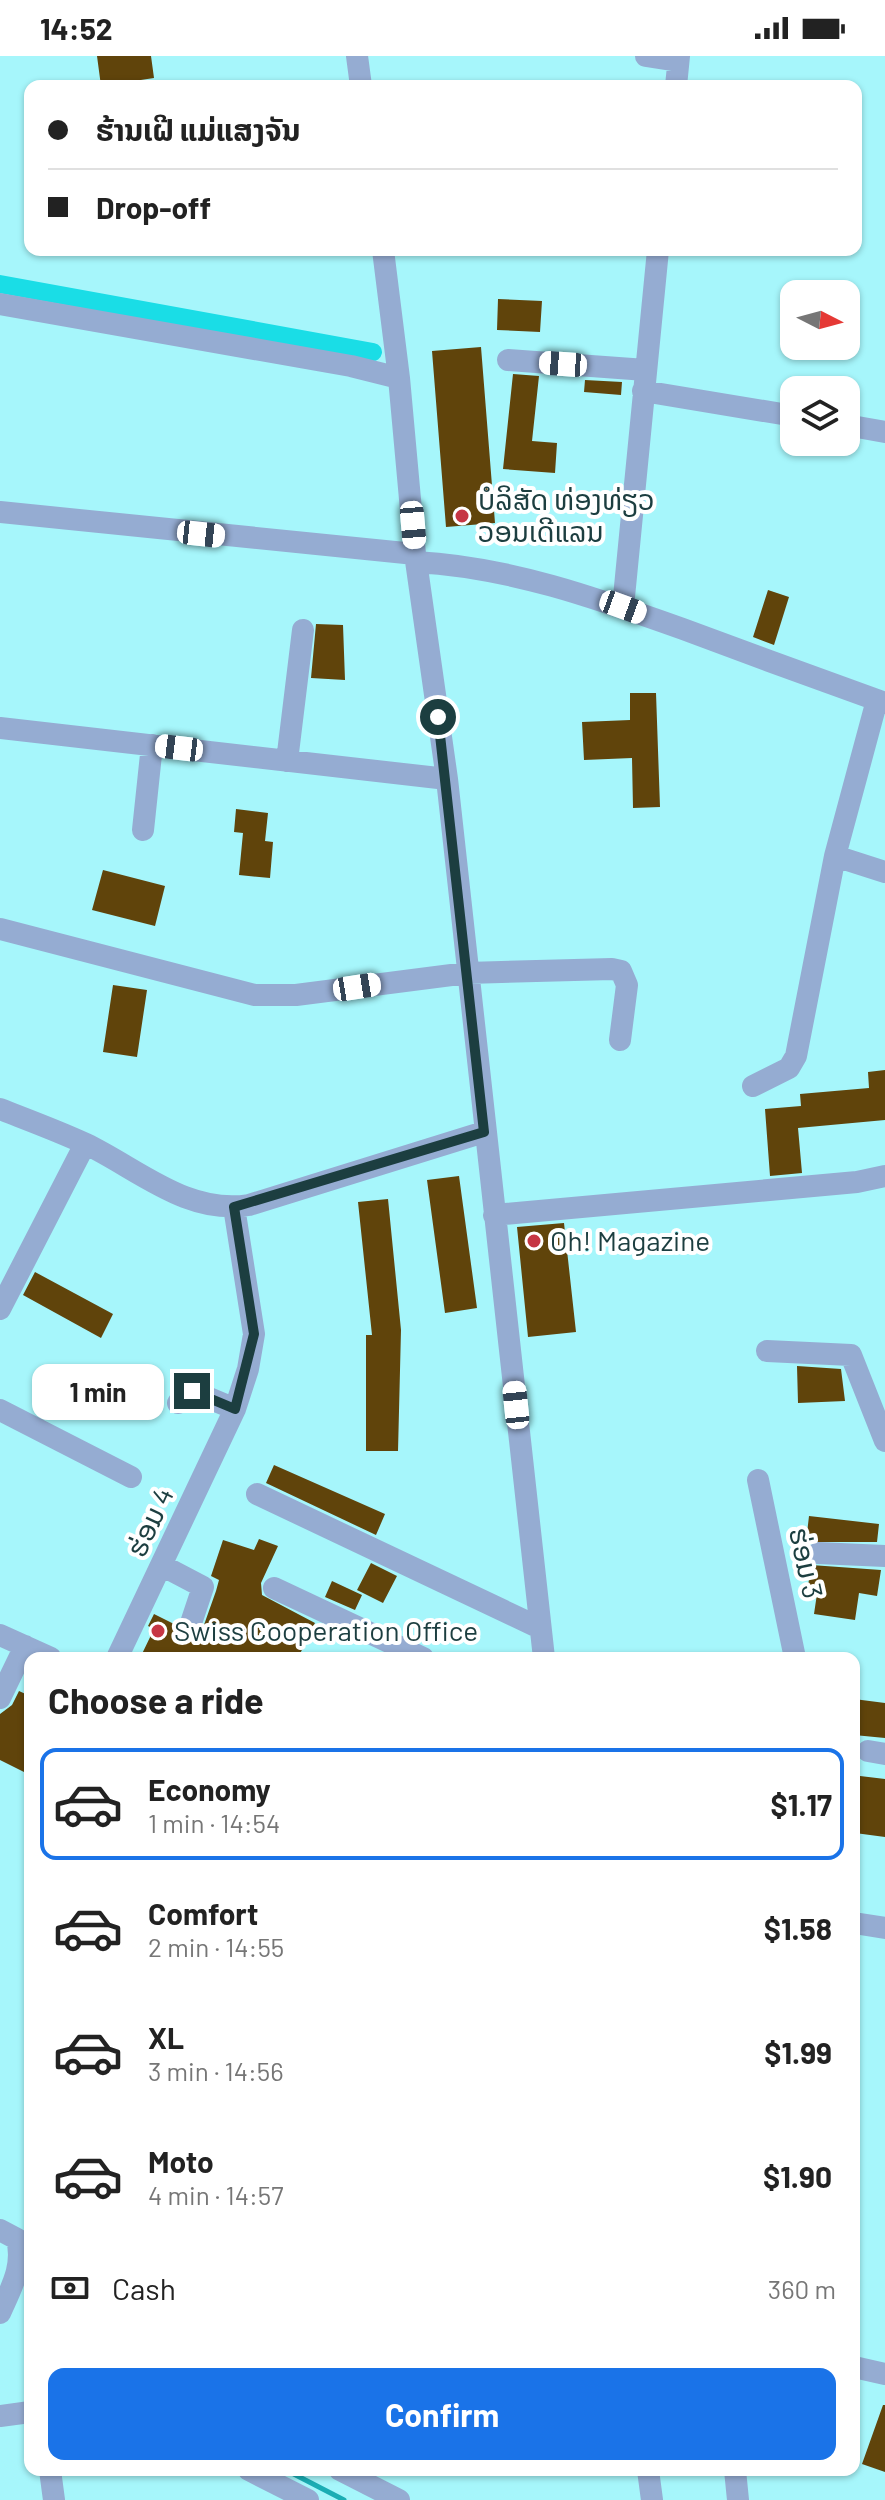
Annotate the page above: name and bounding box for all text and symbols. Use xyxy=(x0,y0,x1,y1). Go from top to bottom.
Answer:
text: 14:52 xyxy=(40,10,113,46)
text: ຮ້ານເຝີ ແມ່ແສງຈັນ xyxy=(96,111,300,147)
text: Drop-off xyxy=(96,189,211,225)
north arrow xyxy=(780,280,860,360)
map controls xyxy=(780,280,860,456)
car xyxy=(538,350,588,378)
button: layers xyxy=(780,376,860,456)
place label: ບໍລິສັດ ທ່ອງທ່ຽວ ວອນເດີແລນ xyxy=(478,482,655,548)
car xyxy=(399,500,427,550)
marker: ບໍລິສັດ ທ່ອງທ່ຽວ ວອນເດີແລນ xyxy=(453,507,471,525)
car xyxy=(176,520,226,548)
car xyxy=(596,588,650,626)
route start xyxy=(420,699,456,735)
car xyxy=(154,733,204,763)
car xyxy=(331,971,383,1003)
place label: Oh! Magazine xyxy=(550,1223,710,1257)
marker: Oh! Magazine xyxy=(525,1232,543,1250)
callout: 1 min xyxy=(32,1363,164,1419)
route end xyxy=(174,1373,210,1409)
text: 1 min xyxy=(70,1376,126,1407)
car xyxy=(502,1380,530,1430)
street label: ຮ່ອມ 4 xyxy=(118,1481,180,1562)
street label: ຮ່ອມ 3 xyxy=(783,1524,831,1601)
place label: Swiss Cooperation Office xyxy=(174,1613,478,1647)
marker: Swiss Cooperation Office xyxy=(149,1622,167,1640)
text: Choose a ride xyxy=(48,1678,264,1721)
icon: car xyxy=(52,1768,124,1840)
text: Economy xyxy=(148,1771,271,1807)
text: $1.17 xyxy=(771,1786,832,1822)
text: 1 min · 14:54 xyxy=(148,1807,280,1838)
icon: car xyxy=(52,1892,124,1964)
text: Comfort xyxy=(148,1895,258,1931)
text: $1.58 xyxy=(764,1910,832,1946)
text: 2 min · 14:55 xyxy=(148,1931,284,1962)
icon: car xyxy=(52,2016,124,2088)
text: XL xyxy=(148,2019,184,2055)
text: $1.99 xyxy=(764,2034,832,2070)
text: 3 min · 14:56 xyxy=(148,2055,284,2086)
icon: car xyxy=(52,2140,124,2212)
text: Moto xyxy=(148,2143,214,2179)
text: $1.90 xyxy=(763,2158,832,2194)
text: 4 min · 14:57 xyxy=(148,2179,283,2210)
icon: cash xyxy=(48,2266,92,2310)
text: Cash xyxy=(112,2270,176,2306)
text: 360 m xyxy=(768,2273,836,2304)
button: Confirm xyxy=(48,2368,836,2460)

